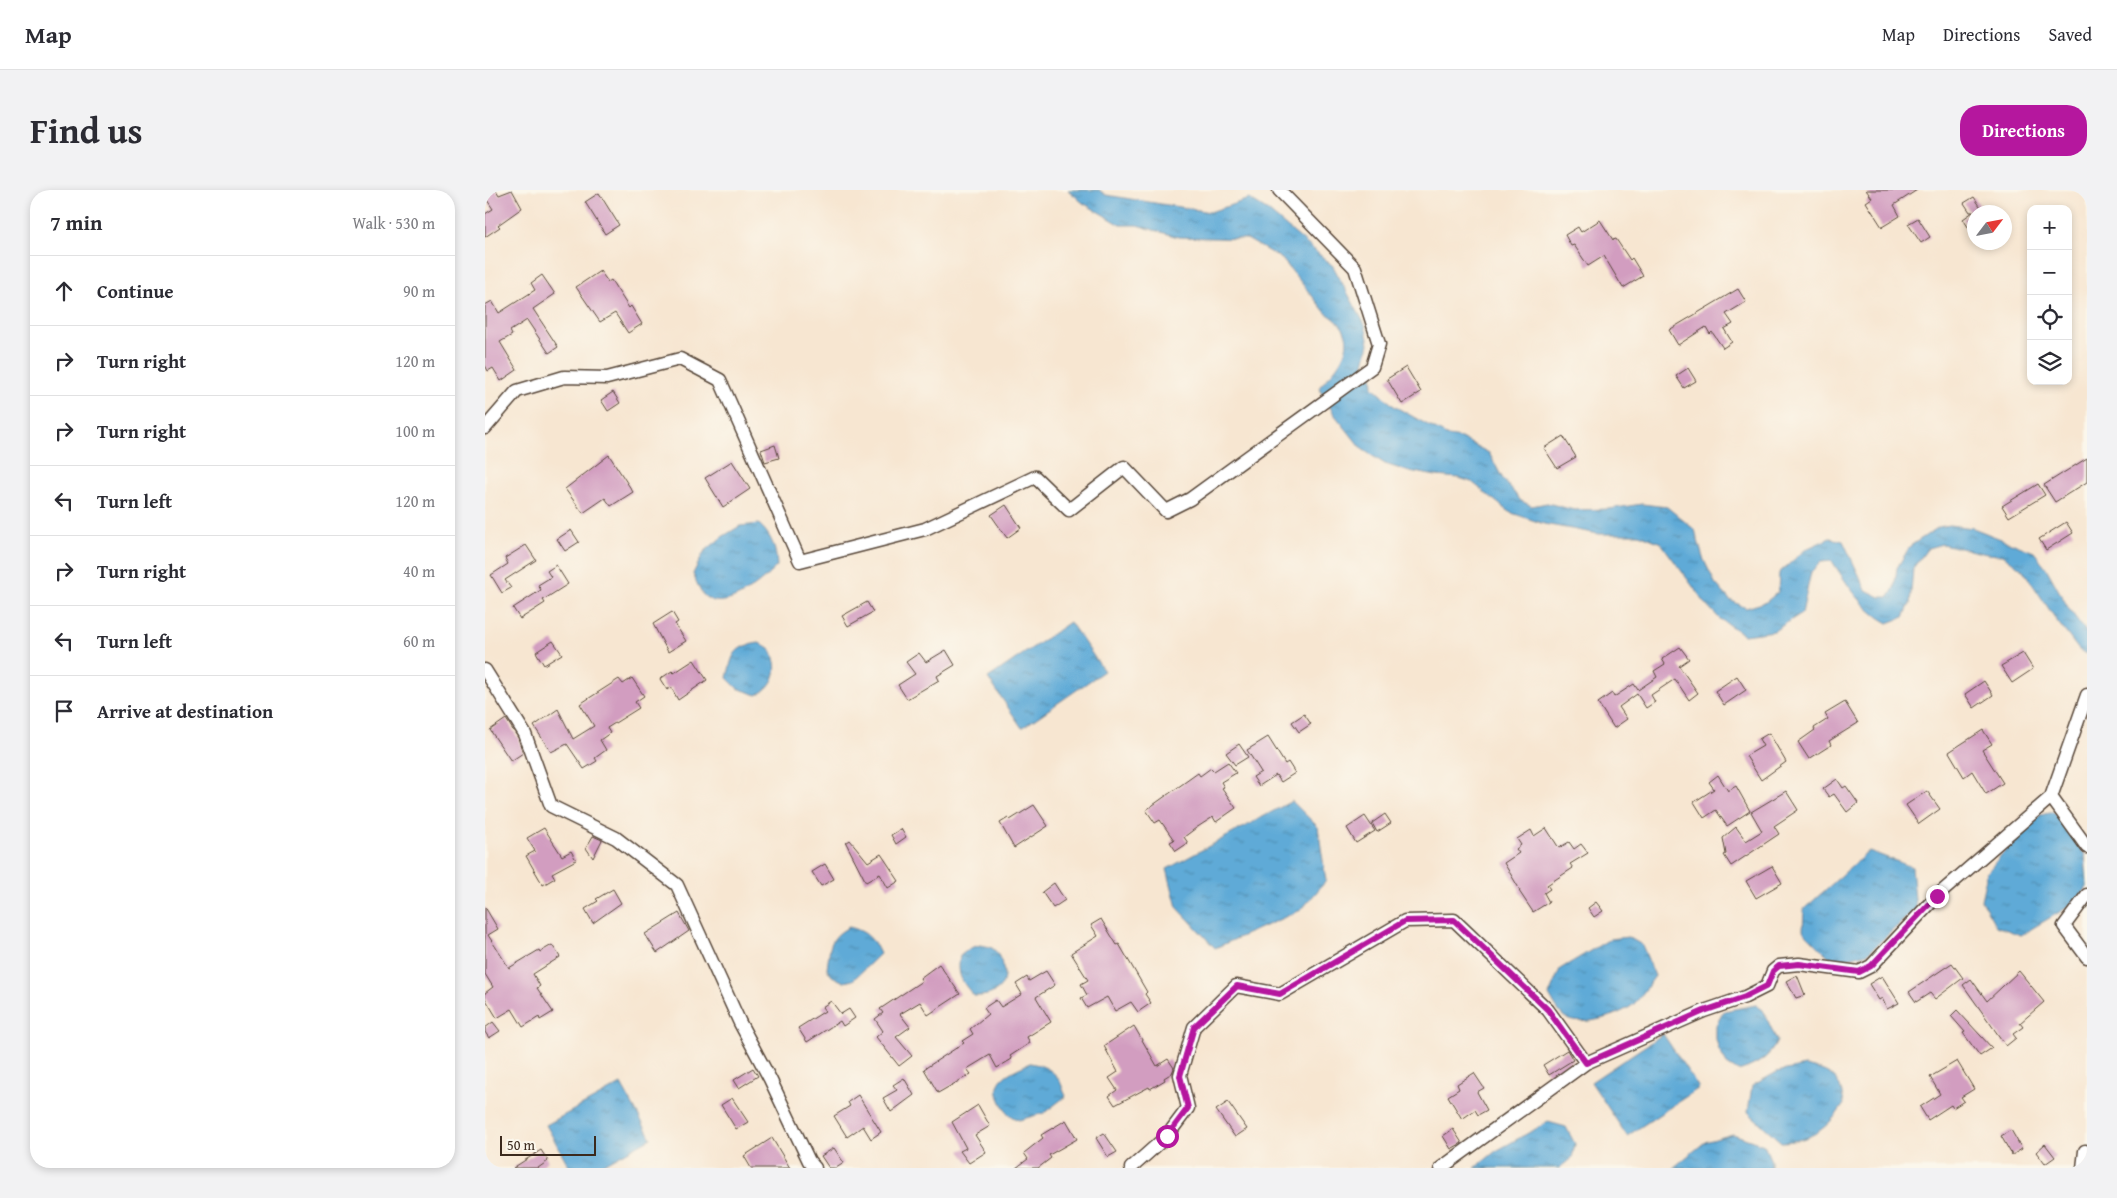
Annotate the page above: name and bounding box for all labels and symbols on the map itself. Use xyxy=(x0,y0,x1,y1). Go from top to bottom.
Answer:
north arrow xyxy=(1967,205,2012,250)
route end xyxy=(1926,885,1949,908)
route start xyxy=(1156,1125,1179,1148)
scale bar xyxy=(500,1133,596,1156)

